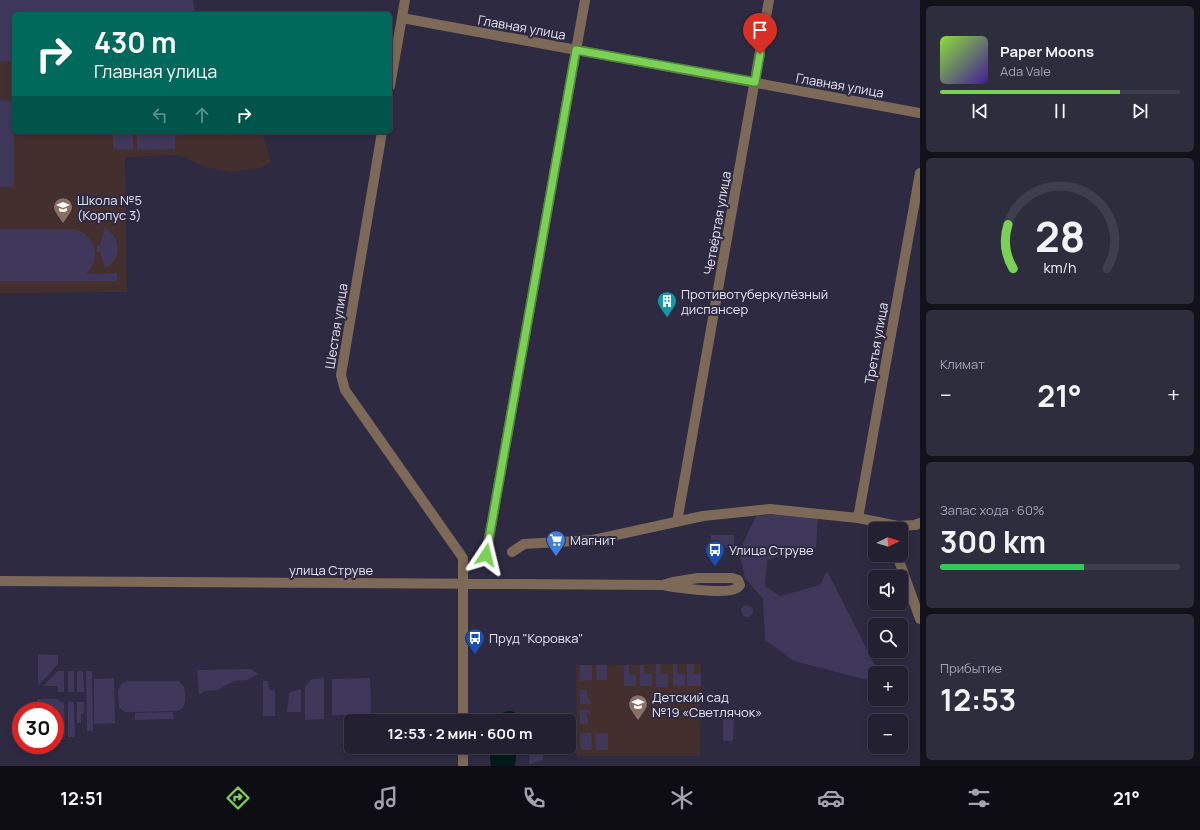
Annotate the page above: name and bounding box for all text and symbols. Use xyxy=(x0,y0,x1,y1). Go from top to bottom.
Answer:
street label: Главная улица xyxy=(477,10,567,44)
pin xyxy=(743,13,777,54)
icon: arrive xyxy=(749,19,771,41)
text: 430 m xyxy=(94,23,177,61)
icon: right xyxy=(28,28,80,80)
text: Paper Moons xyxy=(1000,41,1094,62)
text: Главная улица xyxy=(94,59,217,83)
text: Ada Vale xyxy=(1000,62,1051,80)
street label: Главная улица xyxy=(795,68,885,102)
icon: previous xyxy=(969,100,991,122)
icon: pause xyxy=(1049,100,1071,122)
icon: next xyxy=(1129,100,1151,122)
icon: left xyxy=(149,104,171,126)
icon: ahead xyxy=(191,104,213,126)
icon: right xyxy=(233,104,255,126)
street label: Четвёртая улица xyxy=(699,170,735,276)
place label: Школа №5 (Корпус 3) xyxy=(77,191,142,224)
school or university icon: Школа №5 (Корпус 3) xyxy=(52,196,74,224)
text: 28 xyxy=(1035,208,1085,264)
text: km/h xyxy=(1043,258,1077,277)
street label: Шестая улица xyxy=(320,282,352,370)
place label: Противотуберкулёзный диспансер xyxy=(681,285,828,318)
building icon: Противотуберкулёзный диспансер xyxy=(656,290,678,318)
street label: Третья улица xyxy=(860,301,892,385)
text: Климат xyxy=(940,355,985,373)
text: 21° xyxy=(1037,375,1082,416)
text: − xyxy=(940,380,952,410)
text: + xyxy=(1167,380,1180,410)
text: Запас хода · 60% xyxy=(940,501,1045,519)
text: 300 km xyxy=(940,521,1046,562)
north arrow xyxy=(868,522,908,562)
map controls xyxy=(868,522,908,754)
supermarket icon: Магнит xyxy=(545,529,567,557)
place label: Магнит xyxy=(570,531,616,549)
position arrow xyxy=(465,534,507,576)
bus stop icon: Улица Струве xyxy=(704,539,726,567)
place label: Улица Струве xyxy=(729,541,814,559)
street label: улица Струве xyxy=(289,561,373,579)
button: sound xyxy=(868,570,908,610)
button: search xyxy=(868,618,908,658)
bus stop icon: Пруд "Коровка" xyxy=(464,627,486,655)
place label: Пруд "Коровка" xyxy=(489,629,583,647)
text: Прибытие xyxy=(940,659,1002,677)
button: + xyxy=(868,666,908,706)
text: 12:53 xyxy=(940,679,1016,720)
place label: Детский сад №19 «Светлячок» xyxy=(652,688,762,721)
school or university icon: Детский сад №19 «Светлячок» xyxy=(627,693,649,721)
speed limit sign: 30 xyxy=(12,702,64,754)
button: − xyxy=(868,714,908,754)
text: 12:53 · 2 мин · 600 m xyxy=(388,723,532,744)
icon: directions xyxy=(224,784,252,812)
icon: music xyxy=(372,784,400,812)
icon: phone xyxy=(520,784,548,812)
icon: climate xyxy=(668,784,696,812)
icon: car xyxy=(817,784,845,812)
icon: filters xyxy=(965,784,993,812)
text: 12:51 xyxy=(60,786,103,810)
text: 21° xyxy=(1113,786,1140,810)

